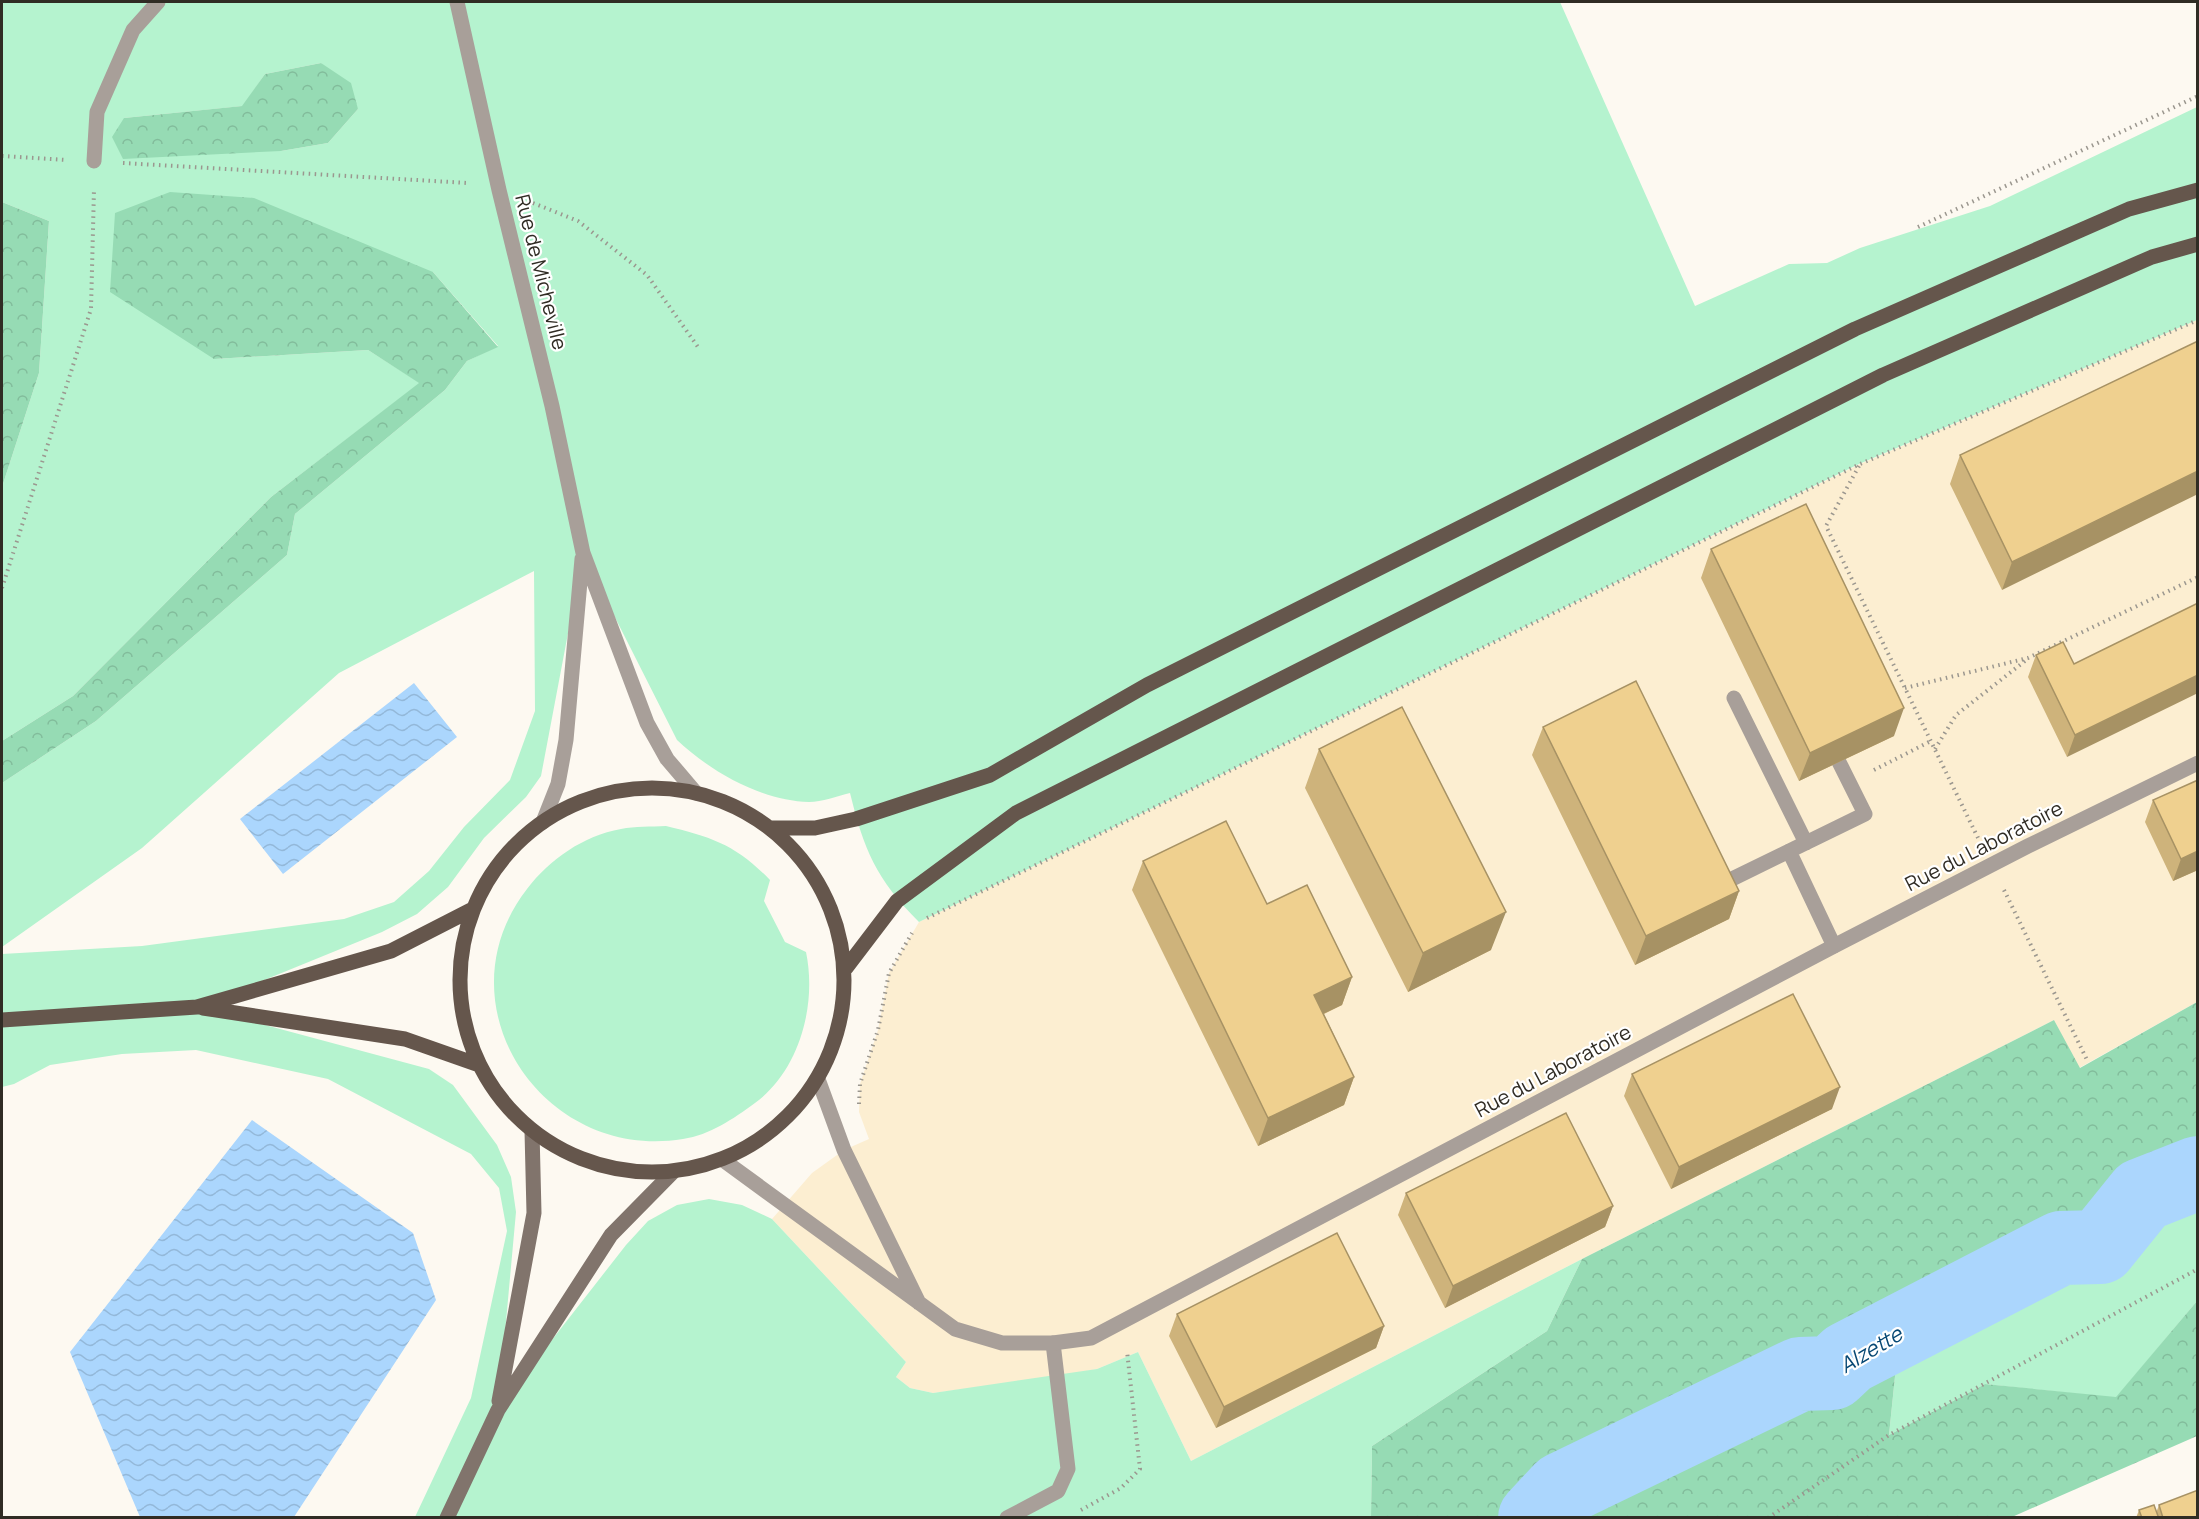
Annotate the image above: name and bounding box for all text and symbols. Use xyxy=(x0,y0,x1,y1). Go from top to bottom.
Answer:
street label: Rue de Micheville xyxy=(509,191,574,352)
street label: Rue du Laboratoire xyxy=(1900,794,2067,897)
street label: Rue du Laboratoire xyxy=(1470,1018,1636,1123)
water label: Alzette xyxy=(1834,1319,1909,1379)

